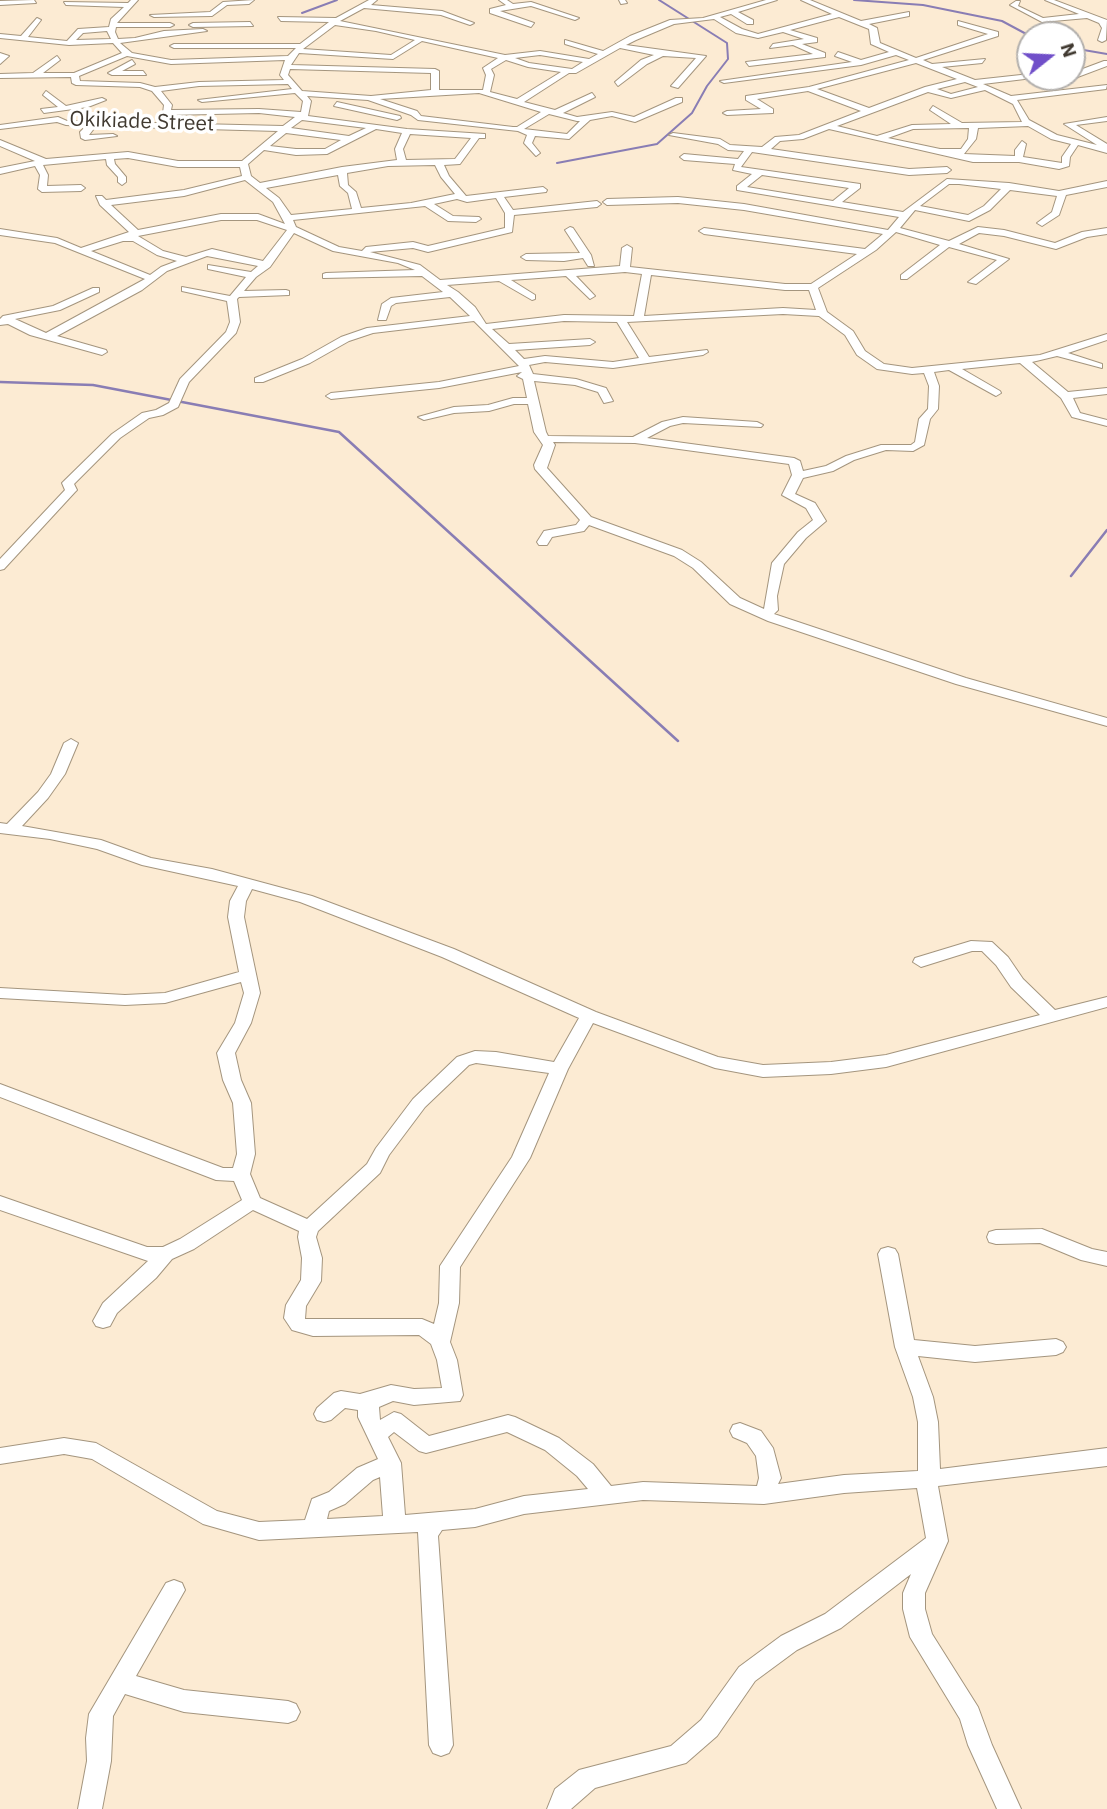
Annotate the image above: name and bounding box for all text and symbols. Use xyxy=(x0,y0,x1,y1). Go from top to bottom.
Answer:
north arrow xyxy=(1016,21,1086,91)
text: N xyxy=(1056,40,1083,60)
street label: Okikiade Street xyxy=(69,107,215,137)

